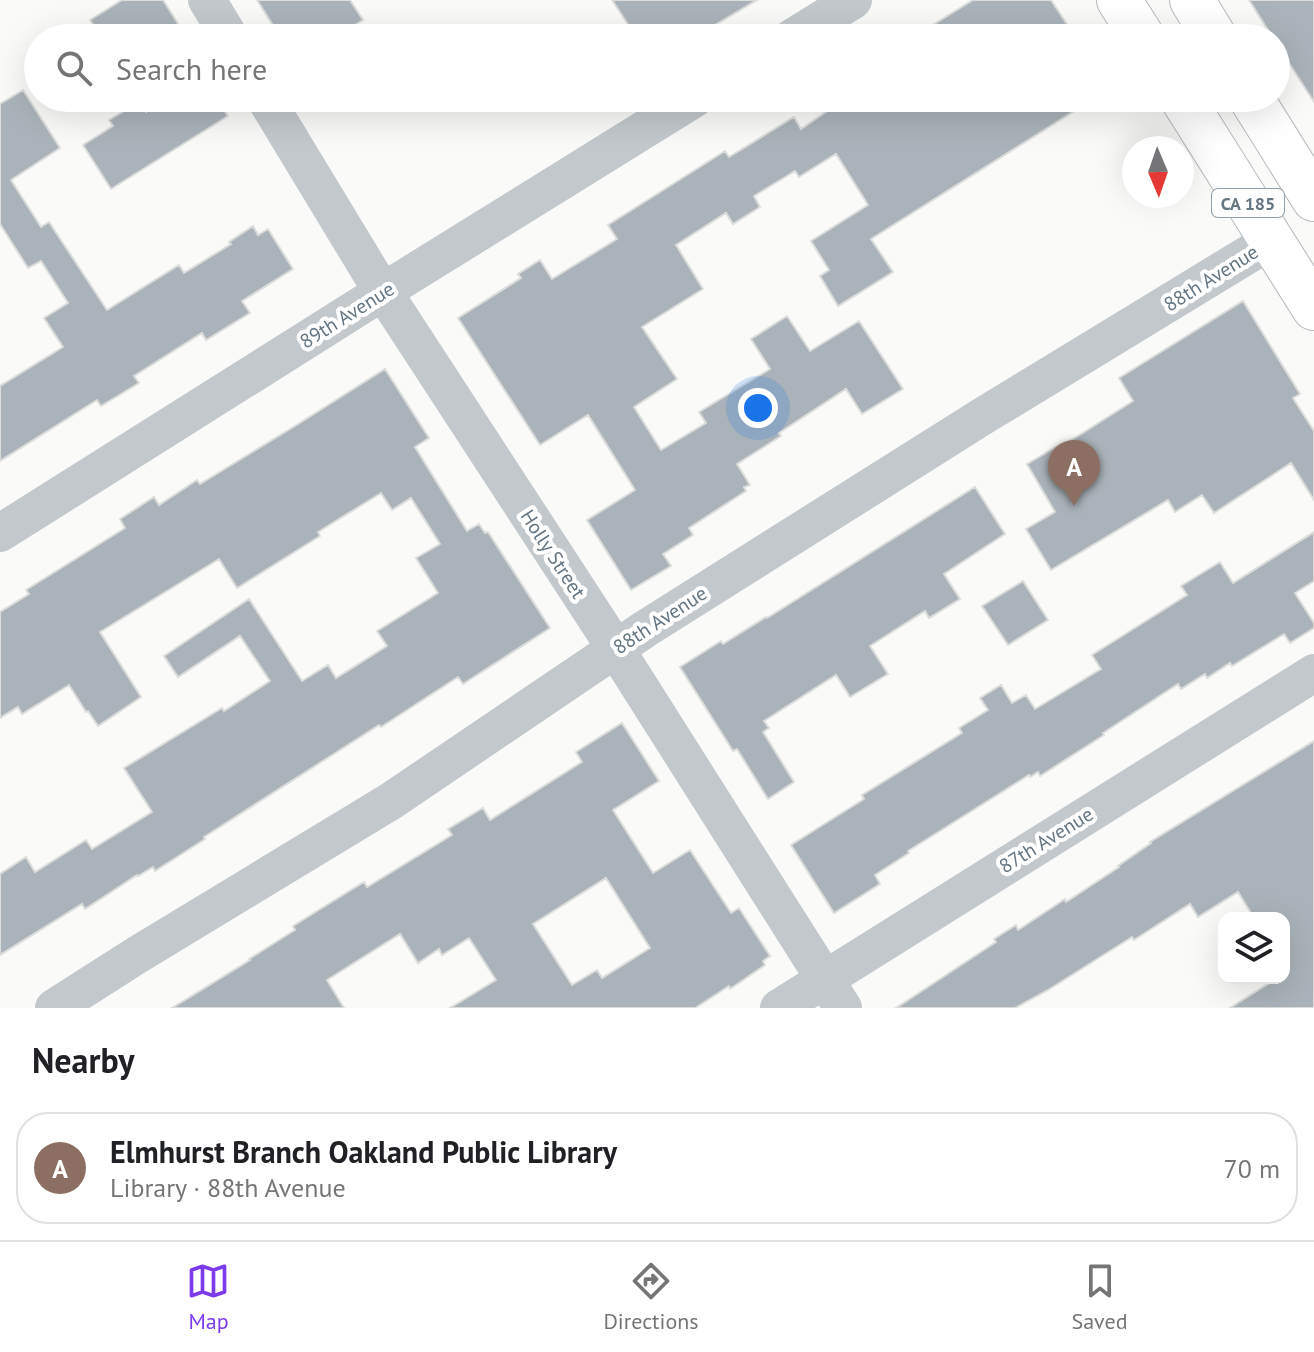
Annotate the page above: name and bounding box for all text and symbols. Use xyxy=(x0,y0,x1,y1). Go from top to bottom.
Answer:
search box xyxy=(24,24,1290,112)
icon: search xyxy=(52,46,96,90)
text: Search here xyxy=(116,49,267,88)
north arrow xyxy=(1122,136,1194,208)
road number: CA 185 xyxy=(1212,189,1284,217)
street label: 88th Avenue xyxy=(1159,239,1263,317)
street label: 89th Avenue xyxy=(295,276,399,354)
your location xyxy=(738,388,778,428)
pin: A xyxy=(1048,440,1100,506)
street label: Holly Street xyxy=(515,505,591,604)
street label: 88th Avenue xyxy=(608,580,712,660)
street label: 87th Avenue xyxy=(994,801,1098,879)
map controls xyxy=(1218,912,1290,984)
button: layers xyxy=(1218,912,1290,984)
text: Nearby xyxy=(32,1038,134,1082)
text: Elmhurst Branch Oakland Public Library xyxy=(110,1132,617,1171)
text: A xyxy=(52,1152,68,1185)
text: 70 m xyxy=(1224,1152,1280,1185)
text: Library · 88th Avenue xyxy=(110,1171,346,1204)
tab: Map xyxy=(186,1259,230,1335)
tab: Directions xyxy=(603,1259,699,1335)
tab: Saved xyxy=(1072,1259,1127,1335)

